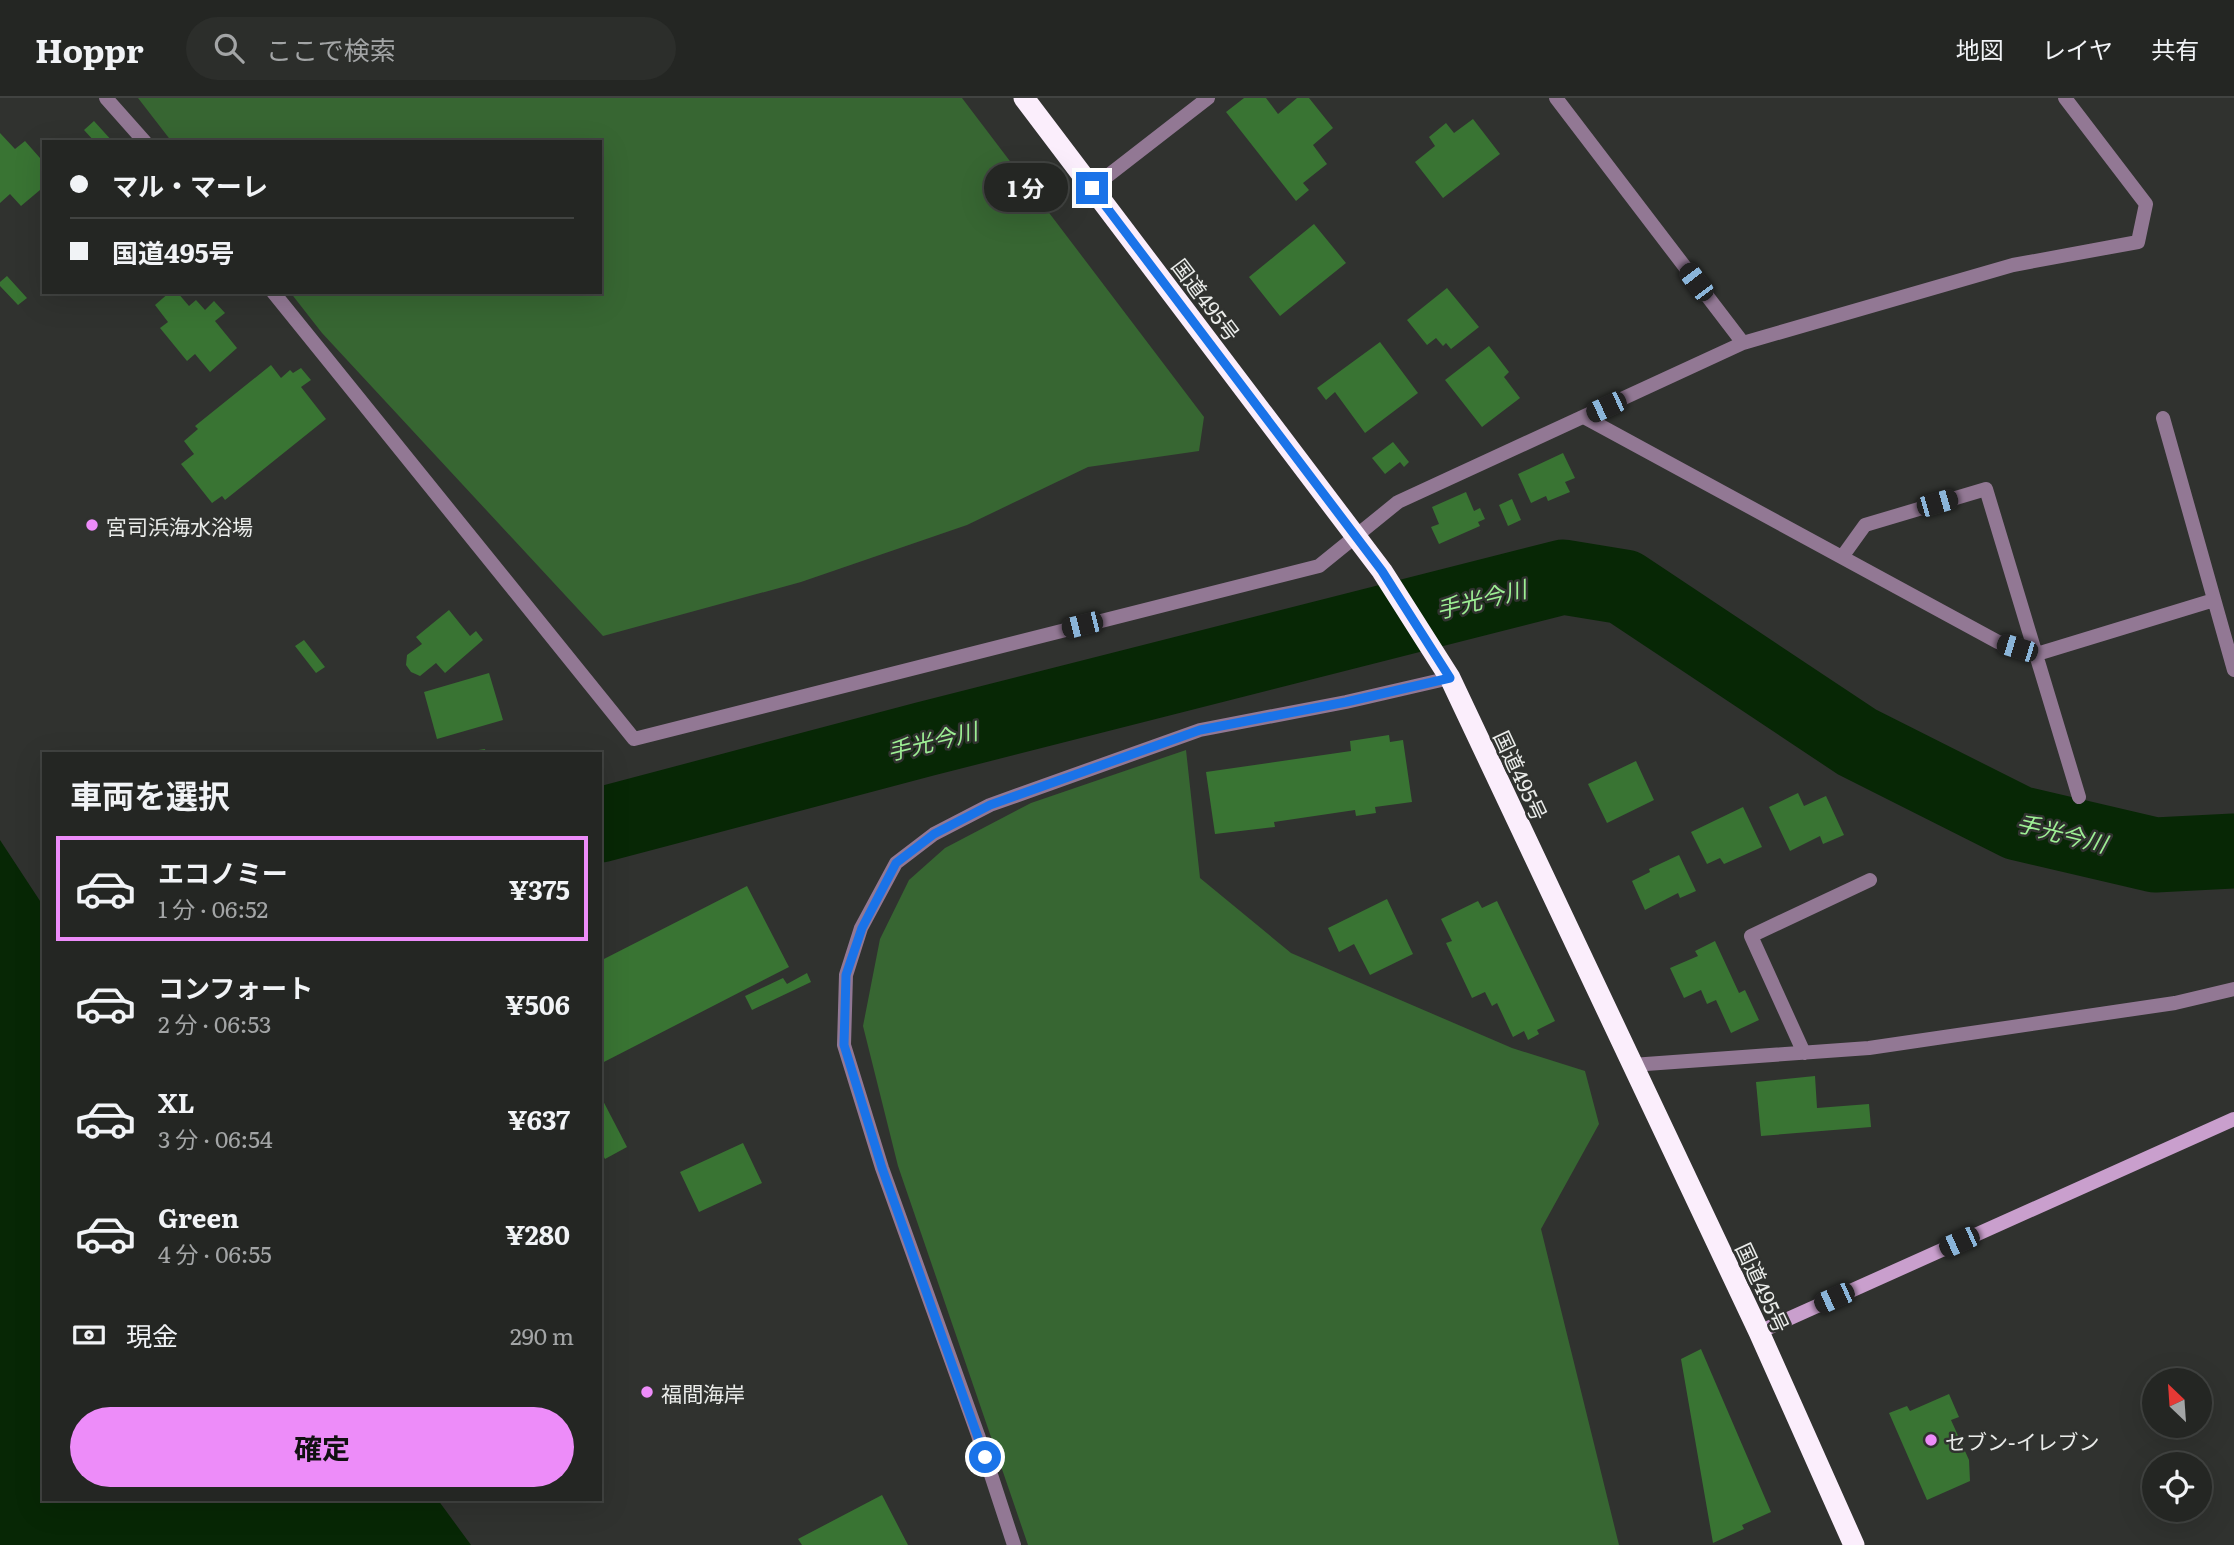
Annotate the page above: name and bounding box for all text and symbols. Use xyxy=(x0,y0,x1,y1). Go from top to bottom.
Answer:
search box xyxy=(186,17,676,80)
text: Hoppr xyxy=(35,24,144,73)
icon: search xyxy=(210,29,248,67)
text: ここで検索 xyxy=(266,29,396,68)
text: 地図 xyxy=(1956,31,2004,66)
text: レイヤ xyxy=(2042,31,2113,66)
text: 共有 xyxy=(2151,31,2199,66)
callout: 1 分 xyxy=(984,164,1068,212)
text: マル・マーレ xyxy=(112,165,268,204)
text: 1 分 xyxy=(1007,170,1045,204)
route end xyxy=(1076,172,1108,204)
text: 国道495号 xyxy=(112,232,235,271)
street label: 国道495号 xyxy=(1166,251,1248,347)
car xyxy=(1675,259,1718,305)
car xyxy=(1583,389,1630,425)
car xyxy=(1914,487,1961,519)
place label: 宮司浜海水浴場 xyxy=(106,510,253,541)
marker: 宮司浜海水浴場 xyxy=(84,517,100,533)
water label: 手光今川 xyxy=(1432,570,1533,626)
car xyxy=(1060,610,1105,640)
car xyxy=(1994,632,2041,664)
water label: 手光今川 xyxy=(883,712,984,768)
street label: 国道495号 xyxy=(1488,725,1556,825)
text: 車両を選択 xyxy=(70,770,230,818)
water label: 手光今川 xyxy=(2013,804,2114,860)
text: エコノミー xyxy=(158,852,288,891)
icon: car xyxy=(74,857,137,920)
text: ¥375 xyxy=(509,869,570,908)
text: 1 分 · 06:52 xyxy=(158,891,268,925)
text: コンフォート xyxy=(158,967,313,1006)
icon: car xyxy=(74,972,137,1035)
text: ¥506 xyxy=(505,984,570,1023)
text: 2 分 · 06:53 xyxy=(158,1006,272,1040)
text: XL xyxy=(158,1082,195,1121)
icon: car xyxy=(74,1087,137,1150)
text: ¥637 xyxy=(507,1099,570,1138)
text: 3 分 · 06:54 xyxy=(158,1121,273,1155)
text: Green xyxy=(158,1197,239,1236)
icon: car xyxy=(74,1202,137,1265)
text: ¥280 xyxy=(505,1214,570,1253)
car xyxy=(1936,1224,1983,1260)
text: 4 分 · 06:55 xyxy=(158,1236,272,1270)
street label: 国道495号 xyxy=(1730,1237,1798,1337)
car xyxy=(1811,1280,1858,1316)
text: 現金 xyxy=(126,1315,178,1354)
icon: cash xyxy=(70,1316,108,1354)
text: 290 m xyxy=(510,1318,574,1352)
north arrow xyxy=(2142,1368,2212,1438)
map controls xyxy=(2142,1368,2212,1522)
place label: 福間海岸 xyxy=(661,1377,745,1408)
marker: 福間海岸 xyxy=(639,1384,655,1400)
button: 確定 xyxy=(70,1407,574,1487)
place label: セブン-イレブン xyxy=(1945,1425,2099,1456)
marker: セブン-イレブン xyxy=(1923,1432,1939,1448)
route start xyxy=(969,1441,1001,1473)
button: locate xyxy=(2142,1452,2212,1522)

